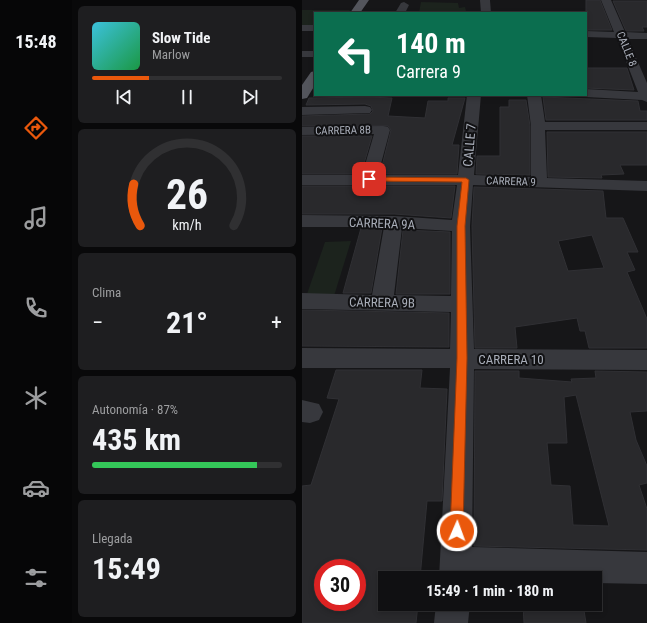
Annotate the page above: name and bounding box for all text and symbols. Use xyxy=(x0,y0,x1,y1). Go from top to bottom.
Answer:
text: 140 m xyxy=(396,27,466,60)
icon: left xyxy=(330,28,382,80)
text: Slow Tide xyxy=(152,29,210,47)
street label: CALLE 8 xyxy=(614,30,639,69)
text: 15:48 xyxy=(15,31,57,52)
text: Marlow xyxy=(152,47,190,62)
text: Carrera 9 xyxy=(396,61,461,82)
icon: previous xyxy=(113,86,135,108)
icon: pause xyxy=(176,86,198,108)
icon: next xyxy=(239,86,261,108)
icon: directions xyxy=(22,114,50,142)
street label: CALLE 7 xyxy=(460,123,479,167)
street label: CARRERA 8B xyxy=(315,124,371,137)
pin xyxy=(352,162,386,196)
icon: arrive xyxy=(358,168,380,190)
text: 26 xyxy=(166,170,208,219)
street label: CARRERA 9 xyxy=(486,174,536,189)
icon: music xyxy=(22,204,50,232)
street label: CARRERA 9A xyxy=(349,215,416,232)
text: km/h xyxy=(172,217,202,233)
text: Clima xyxy=(92,285,121,300)
icon: phone xyxy=(22,294,50,322)
street label: CARRERA 9B xyxy=(349,294,415,311)
text: 21° xyxy=(166,305,208,340)
text: − xyxy=(92,310,103,335)
text: + xyxy=(271,310,282,335)
street label: CARRERA 10 xyxy=(478,352,544,367)
icon: climate xyxy=(22,384,50,412)
text: Autonomía · 87% xyxy=(92,402,178,417)
text: 435 km xyxy=(92,422,181,457)
icon: car xyxy=(22,474,50,502)
position arrow xyxy=(436,510,478,552)
text: Llegada xyxy=(92,531,133,546)
text: 15:49 xyxy=(92,551,161,586)
speed limit sign: 30 xyxy=(314,559,366,611)
icon: filters xyxy=(22,564,50,592)
text: 15:49 · 1 min · 180 m xyxy=(426,582,554,600)

